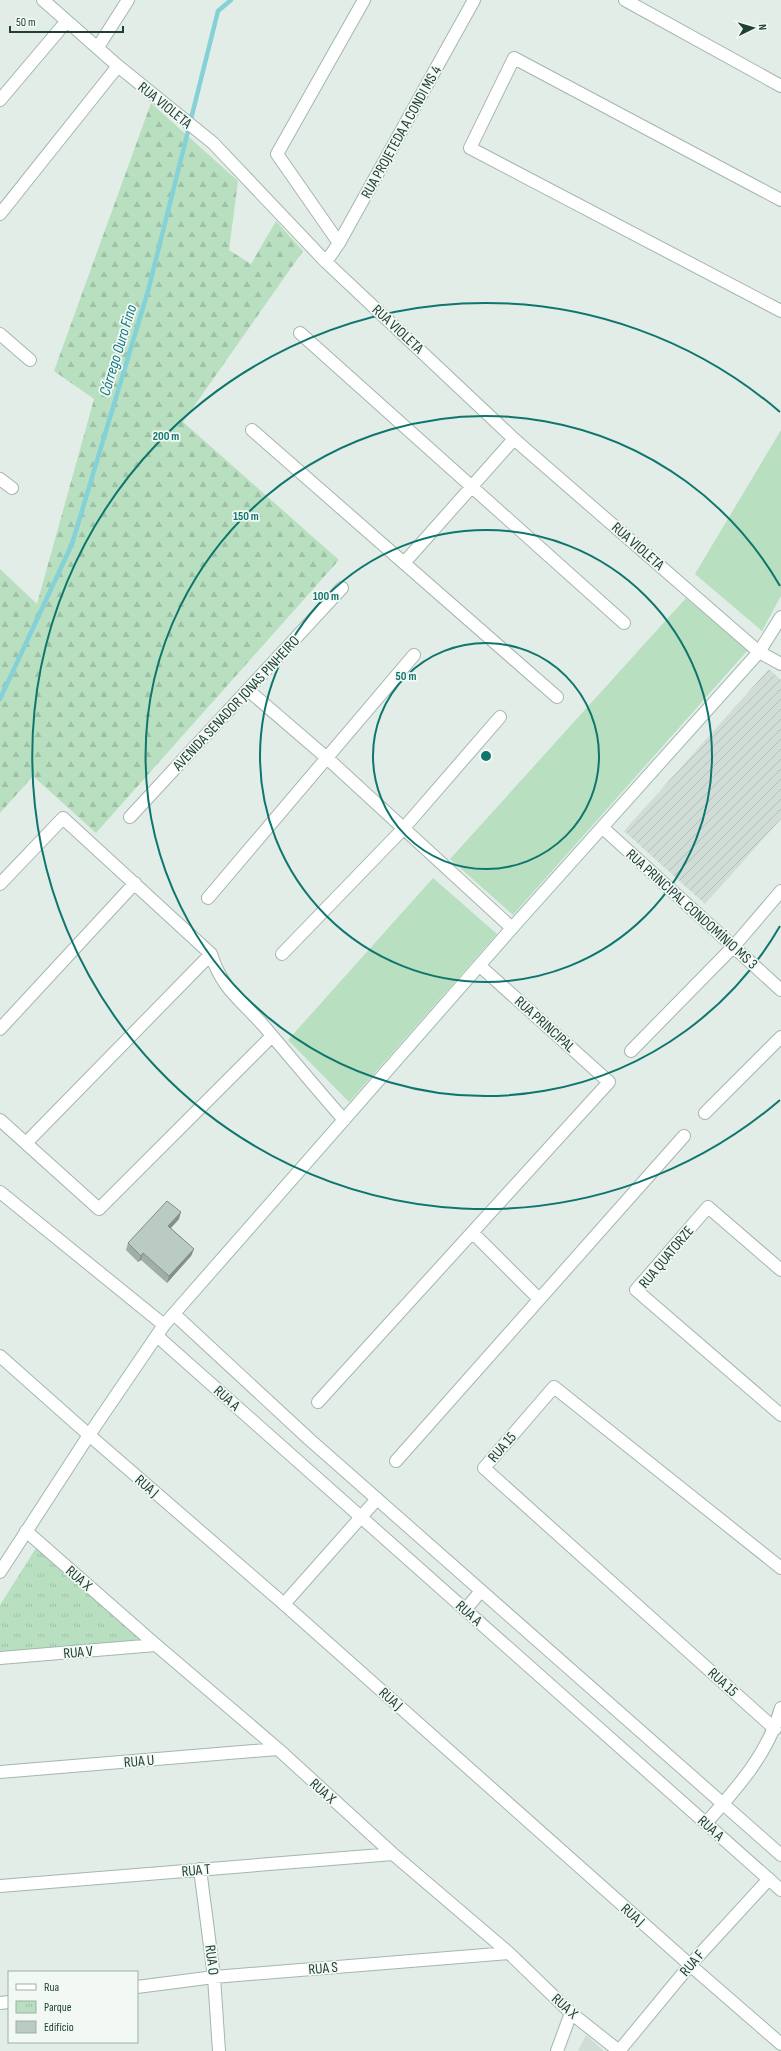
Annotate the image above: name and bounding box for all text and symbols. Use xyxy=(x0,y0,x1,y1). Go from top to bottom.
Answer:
scale bar xyxy=(10,8,123,34)
north arrow xyxy=(733,8,773,48)
text: 50 m xyxy=(16,15,36,30)
text: N xyxy=(756,24,769,31)
street label: RUA PROJETEDA A CONDI MS 4 xyxy=(357,63,446,202)
street label: RUA VIOLETA xyxy=(134,78,196,133)
street label: RUA VIOLETA xyxy=(368,301,428,358)
water label: Córrego Ouro Fino xyxy=(96,302,141,398)
text: 200 m xyxy=(153,429,179,444)
text: 150 m xyxy=(233,509,259,524)
street label: RUA VIOLETA xyxy=(607,518,668,575)
text: 100 m xyxy=(313,589,339,604)
street label: AVENIDA SENADOR JONAS PINHEIRO xyxy=(168,632,304,776)
text: 50 m xyxy=(396,669,416,684)
centre of rings xyxy=(479,749,493,763)
street label: RUA PRINCIPAL CONDOMÍNIO MS 3 xyxy=(622,845,762,974)
street label: RUA PRINCIPAL xyxy=(510,992,579,1057)
street label: RUA QUATORZE xyxy=(635,1222,698,1293)
street label: RUA A xyxy=(209,1381,244,1416)
street label: RUA 15 xyxy=(484,1428,521,1466)
street label: RUA J xyxy=(131,1471,163,1502)
street label: RUA X xyxy=(61,1562,96,1596)
street label: RUA A xyxy=(451,1596,486,1631)
street label: RUA V xyxy=(62,1642,94,1663)
street label: RUA 15 xyxy=(704,1664,742,1701)
street label: RUA J xyxy=(375,1684,407,1715)
street label: RUA U xyxy=(123,1751,155,1772)
street label: RUA X xyxy=(305,1775,340,1809)
street label: RUA A xyxy=(693,1811,728,1846)
street label: RUA T xyxy=(181,1860,211,1881)
street label: RUA J xyxy=(617,1900,649,1931)
street label: RUA O xyxy=(200,1944,223,1976)
street label: RUA F xyxy=(676,1946,709,1980)
street label: RUA S xyxy=(308,1958,339,1979)
legend xyxy=(8,1971,138,2043)
text: Rua xyxy=(44,1980,60,1995)
street label: RUA X xyxy=(547,1990,582,2024)
text: Parque xyxy=(44,2000,72,2015)
text: Edifício xyxy=(44,2020,74,2035)

